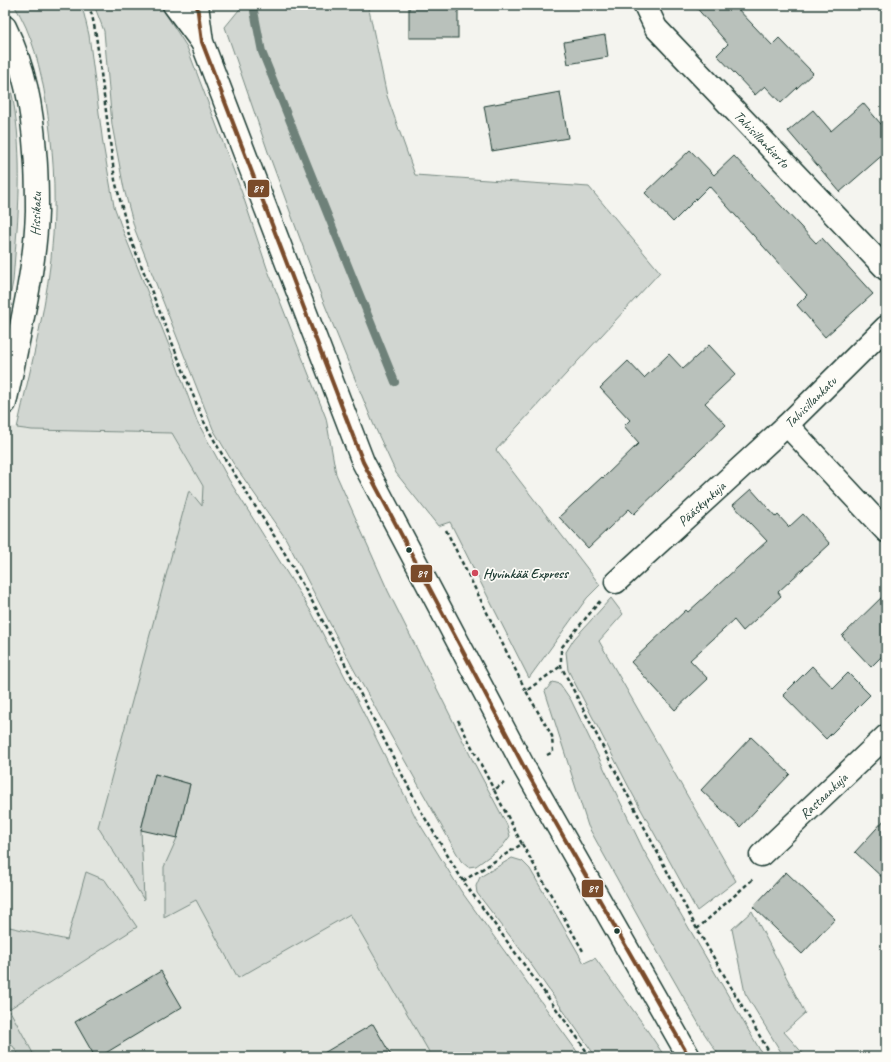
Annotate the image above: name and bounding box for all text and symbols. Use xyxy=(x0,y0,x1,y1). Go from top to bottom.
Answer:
street label: Talvisillankierto xyxy=(731,107,794,172)
line badge: 89 xyxy=(247,179,270,198)
text: 89 xyxy=(253,181,264,195)
street label: Hissikatu xyxy=(27,191,45,236)
street label: Talvisillankatu xyxy=(781,372,840,431)
street label: Pääskynkuja xyxy=(674,477,730,530)
unlabelled marker xyxy=(404,545,414,555)
line badge: 89 xyxy=(410,564,433,583)
place label: Hyvinkää Express xyxy=(483,565,570,582)
text: 89 xyxy=(417,566,428,580)
marker: Hyvinkää Express xyxy=(470,568,480,578)
street label: Rastaankuja xyxy=(796,768,852,822)
line badge: 89 xyxy=(581,879,604,898)
text: 89 xyxy=(588,881,599,895)
unlabelled marker xyxy=(612,926,622,936)

